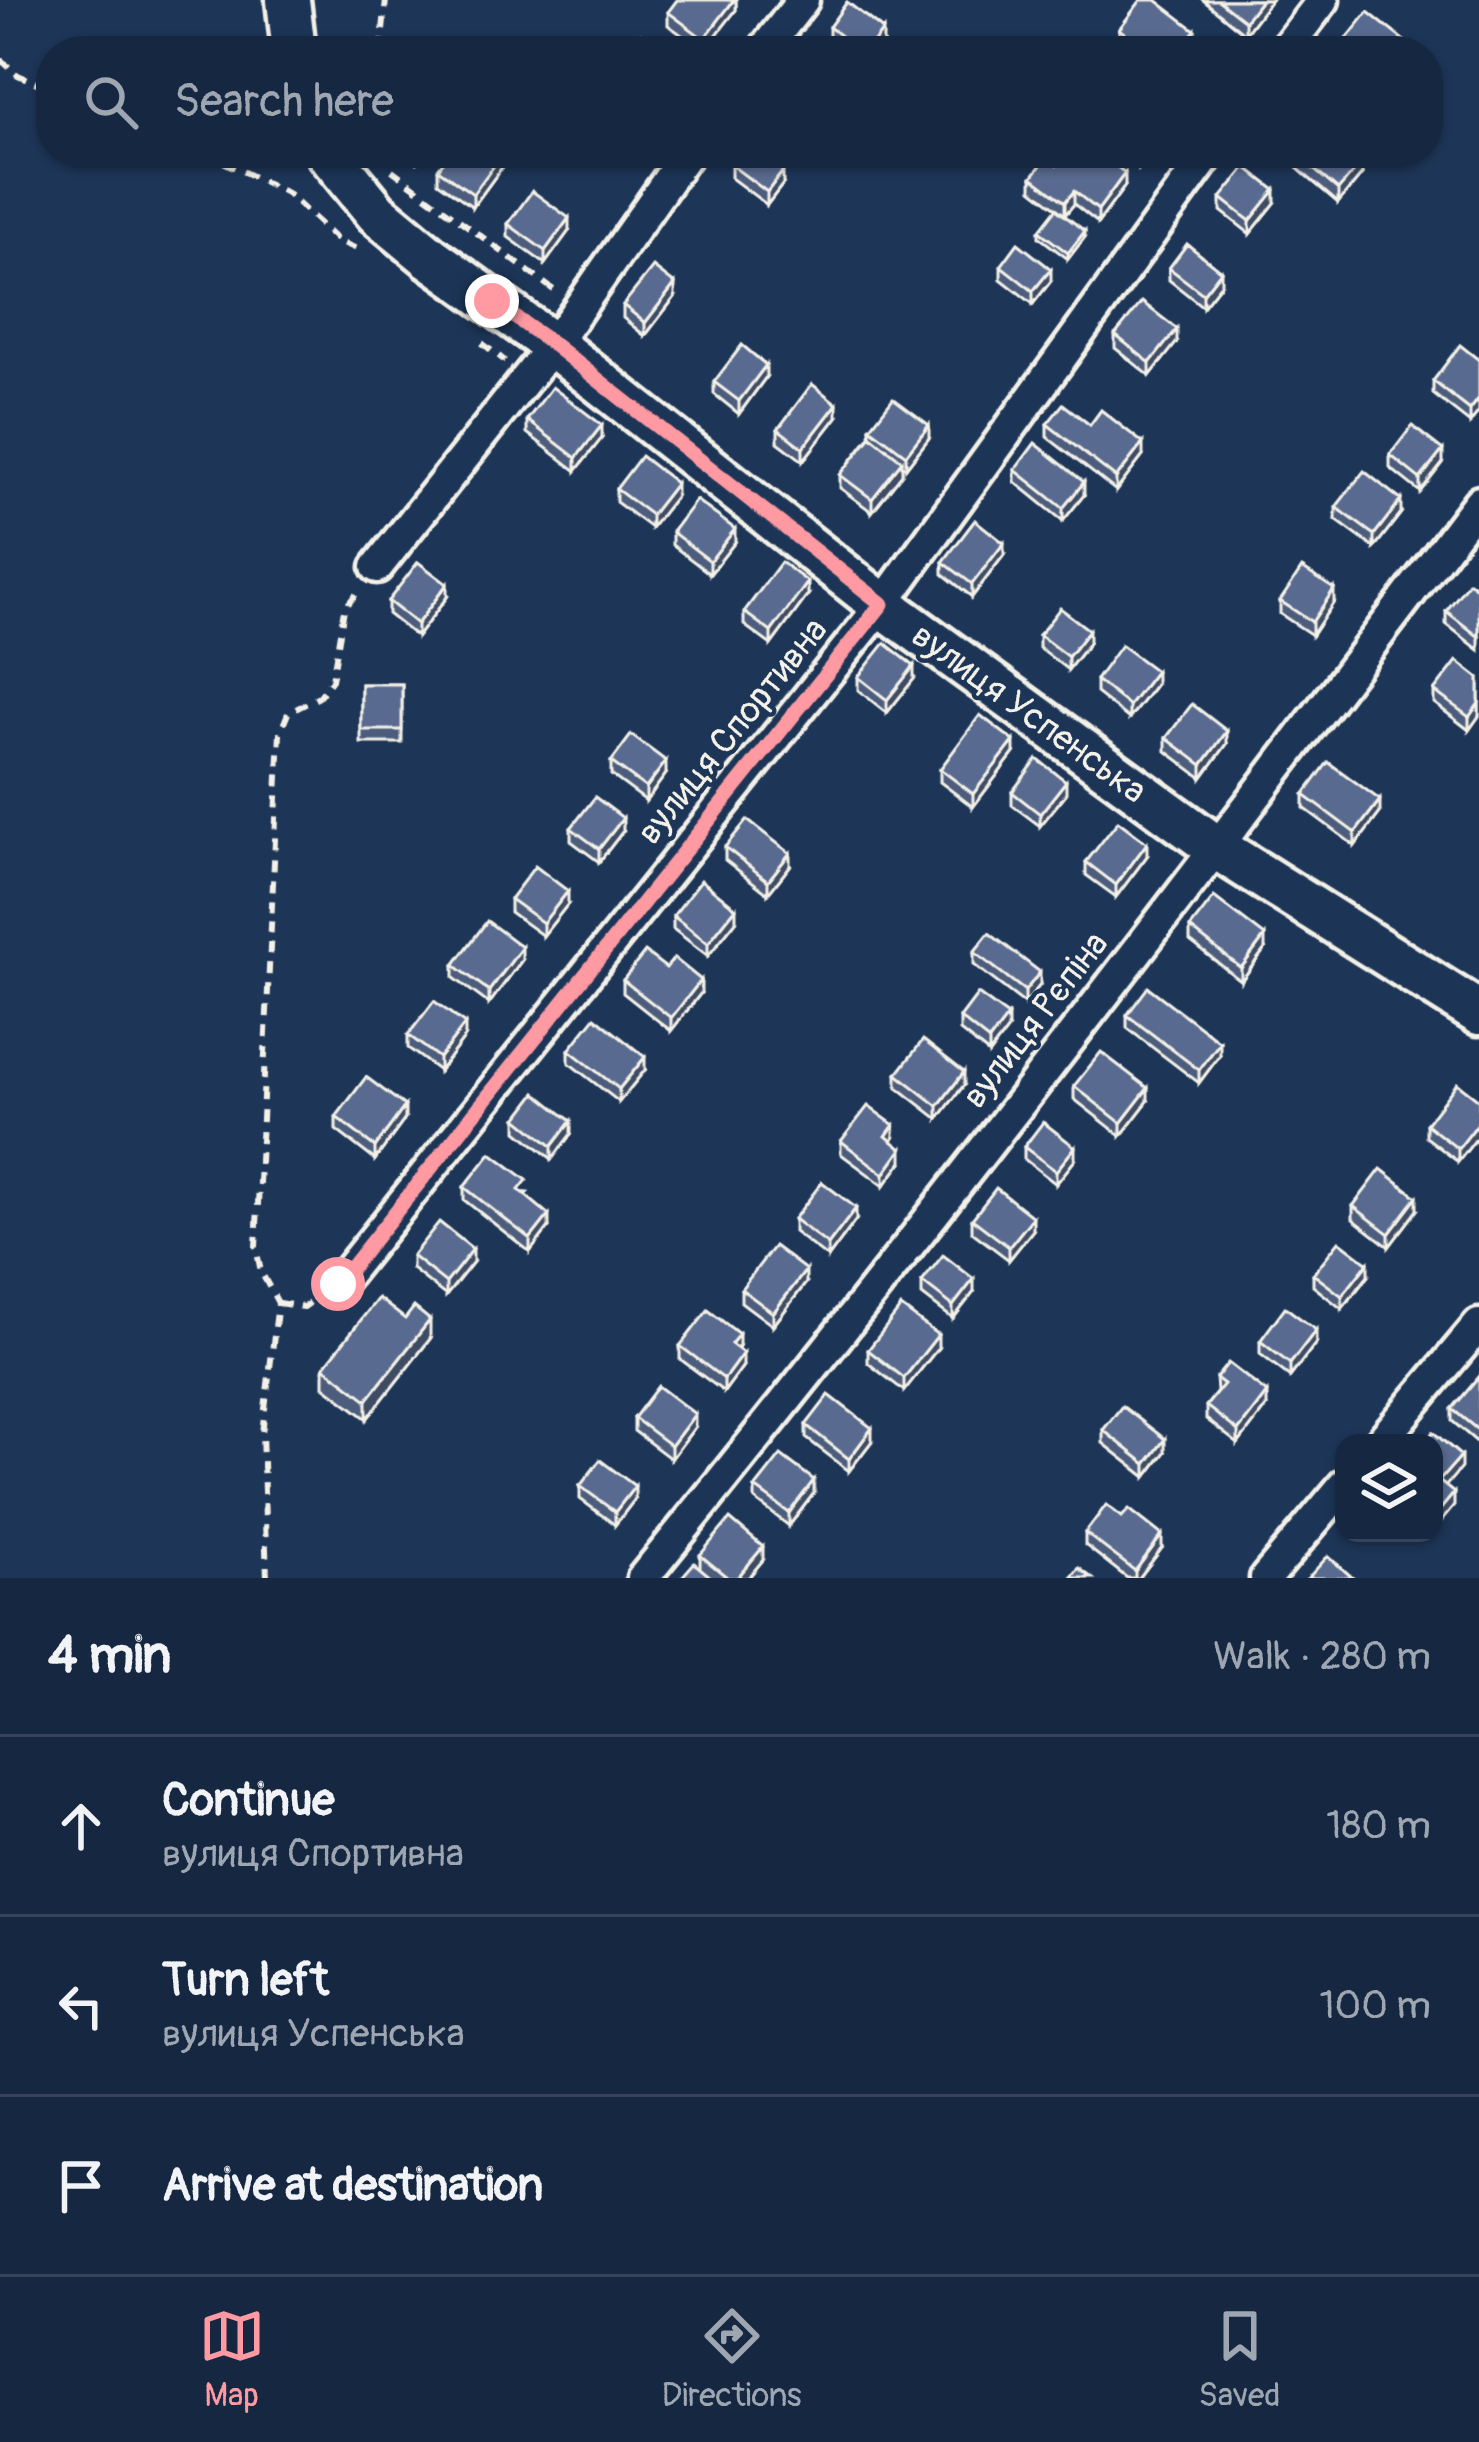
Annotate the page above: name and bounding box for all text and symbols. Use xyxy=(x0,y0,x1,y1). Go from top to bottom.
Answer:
search box xyxy=(36,36,1443,168)
icon: search xyxy=(78,69,144,135)
text: Search here xyxy=(174,74,394,130)
route end xyxy=(465,274,519,328)
street label: вулиця Спортивна xyxy=(627,608,837,853)
street label: вулиця Успенська xyxy=(903,613,1155,814)
street label: вулиця Рєпіна xyxy=(952,923,1118,1117)
route start xyxy=(311,1257,365,1311)
map controls xyxy=(1335,1434,1443,1542)
button: layers xyxy=(1335,1434,1443,1542)
text: 4 min xyxy=(48,1624,171,1688)
text: Walk · 280 m xyxy=(1213,1632,1431,1681)
text: Continue xyxy=(162,1773,335,1829)
icon: ahead xyxy=(48,1793,114,1859)
text: 180 m xyxy=(1326,1801,1431,1850)
text: вулиця Спортивна xyxy=(162,1829,464,1878)
text: Turn left xyxy=(162,1953,329,2009)
icon: left xyxy=(48,1973,114,2039)
text: 100 m xyxy=(1319,1981,1431,2030)
text: вулиця Успенська xyxy=(162,2009,465,2058)
icon: arrive xyxy=(48,2153,114,2219)
text: Arrive at destination xyxy=(162,2158,543,2214)
tab: Map xyxy=(199,2303,265,2416)
tab: Directions xyxy=(662,2303,802,2416)
tab: Saved xyxy=(1199,2303,1280,2416)

